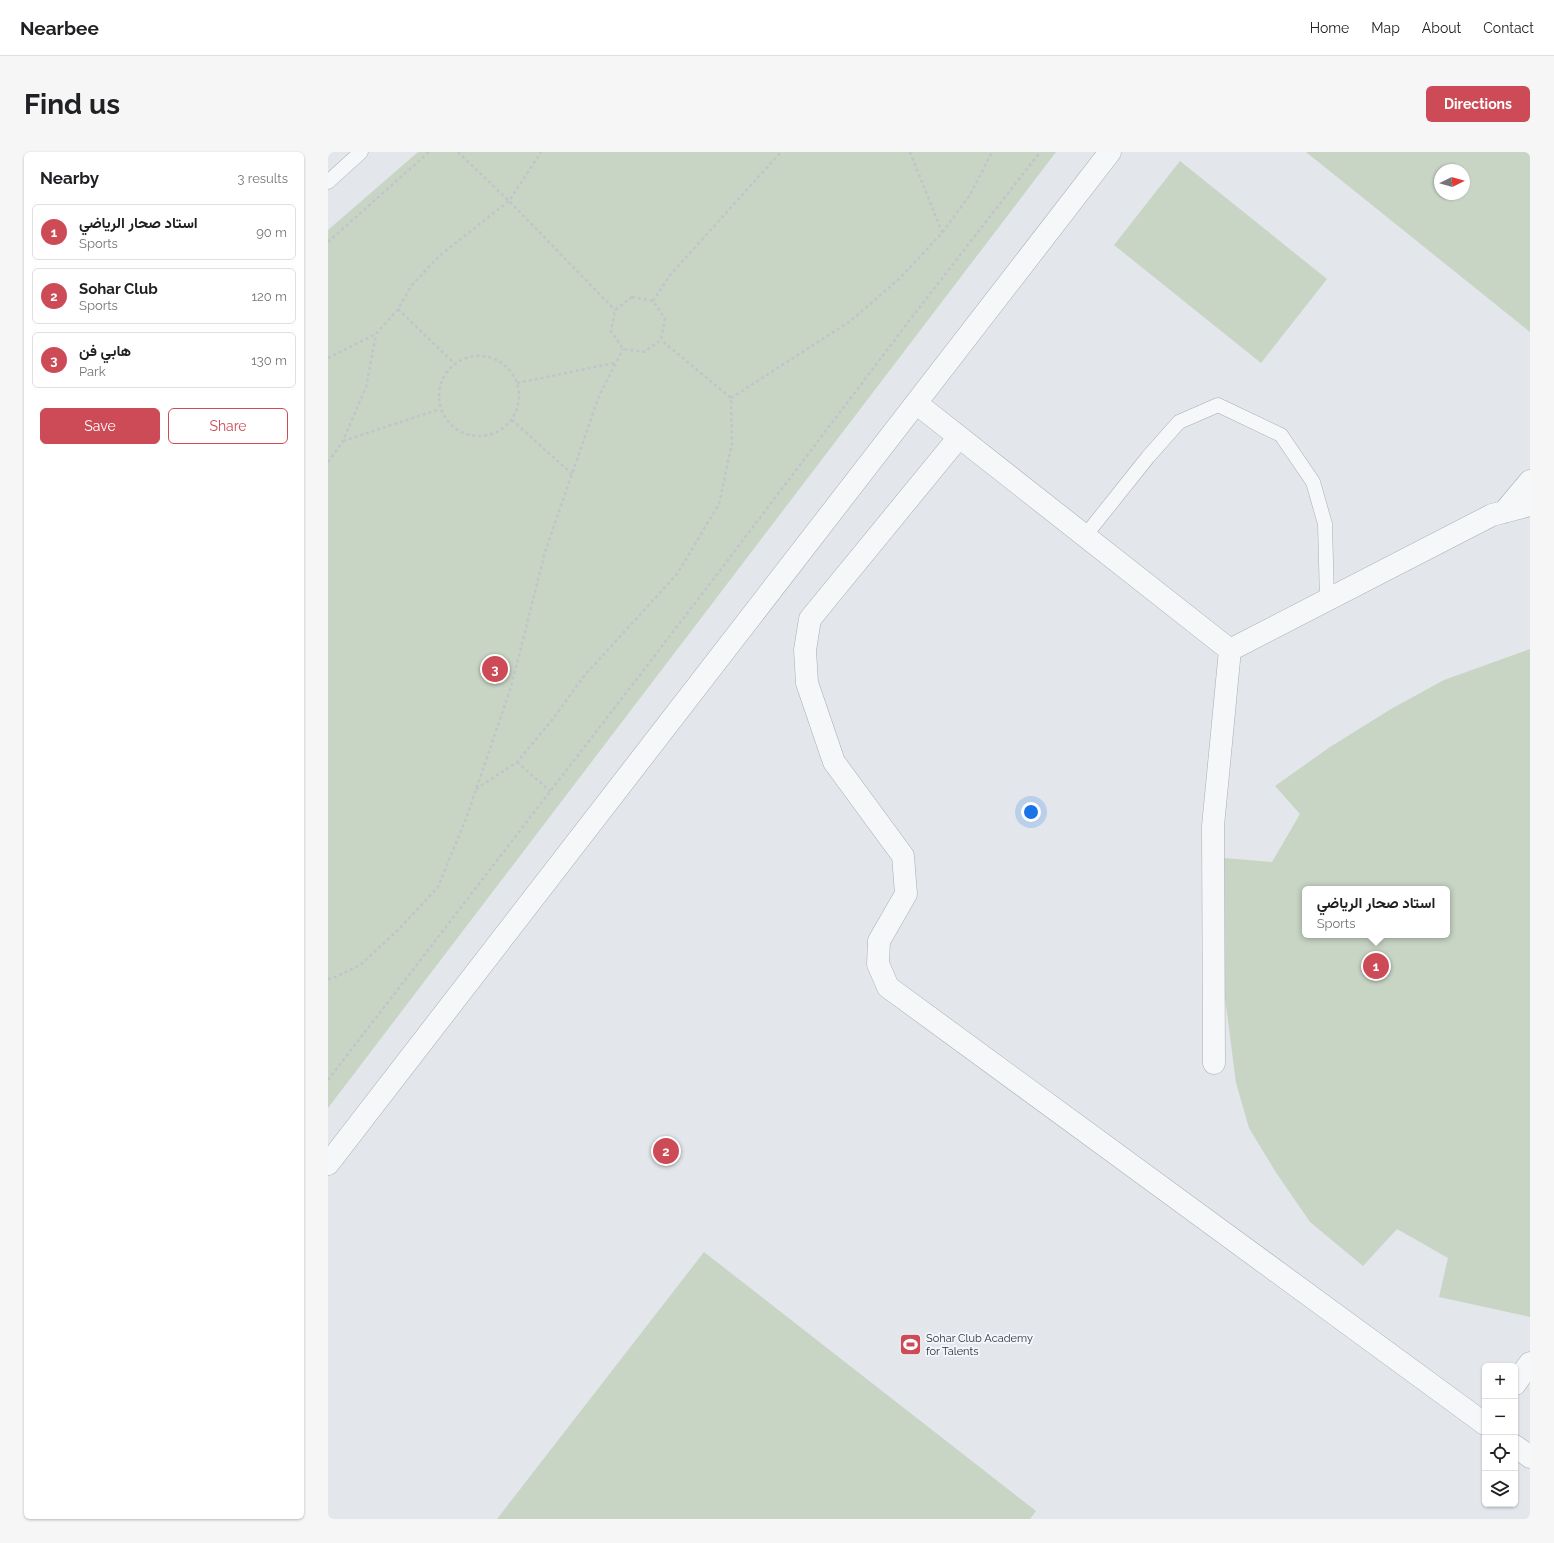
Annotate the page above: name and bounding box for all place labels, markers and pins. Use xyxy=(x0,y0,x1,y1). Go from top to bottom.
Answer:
pin: 3 xyxy=(482,654,508,684)
pin: 1 xyxy=(1363,951,1389,981)
pin: 2 xyxy=(653,1136,679,1166)
sports icon: Sohar Club Academy for Talents xyxy=(898,1331,924,1357)
place label: Sohar Club Academy for Talents xyxy=(926,1332,1033,1358)

